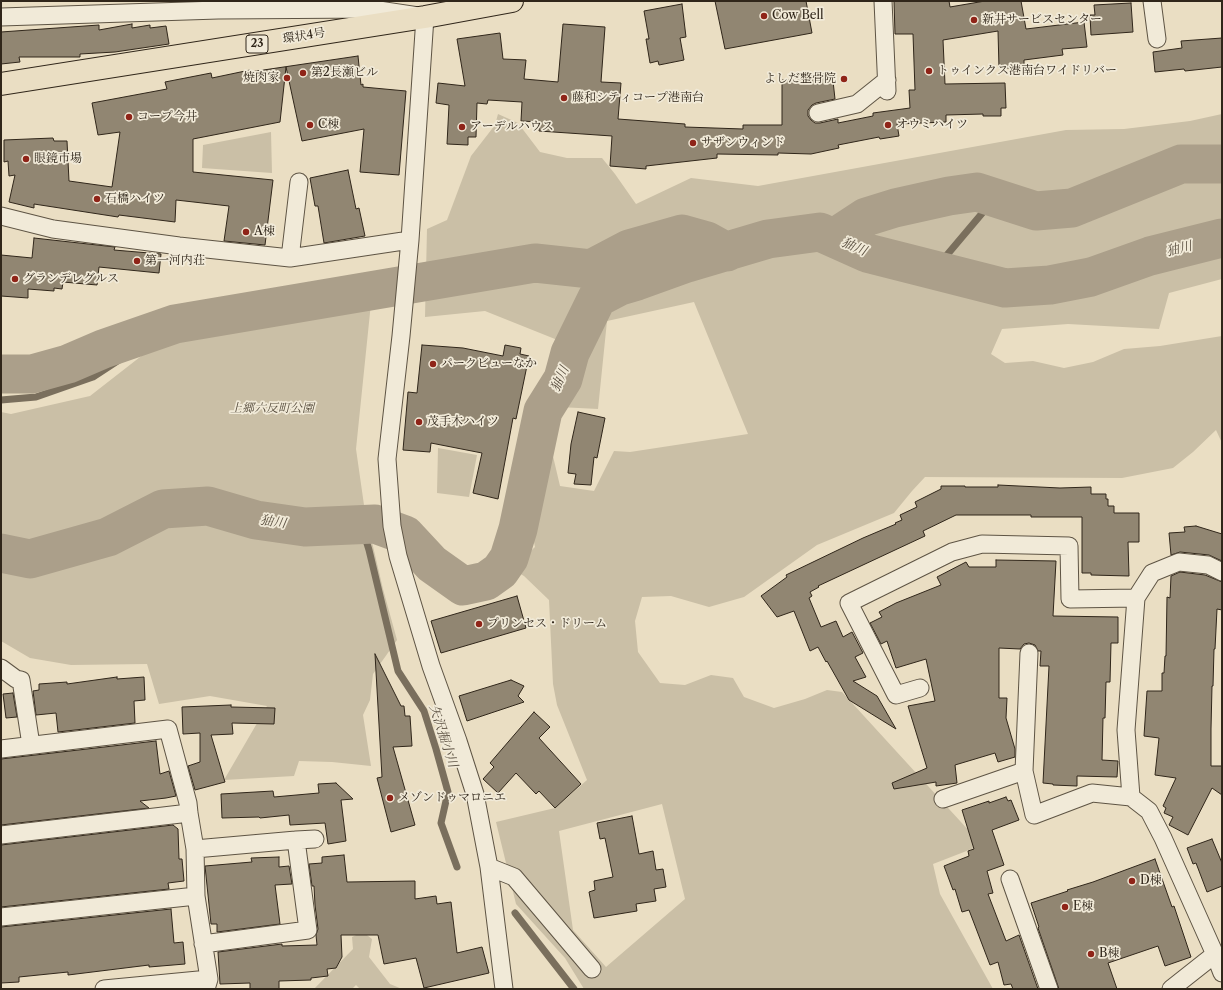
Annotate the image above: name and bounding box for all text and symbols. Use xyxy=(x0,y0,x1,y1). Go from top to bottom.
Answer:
place label: Cow Bell xyxy=(772,9,824,23)
marker: Cow Bell xyxy=(759,11,769,21)
place label: 新井サービスセンター xyxy=(982,13,1102,27)
marker: 新井サービスセンター xyxy=(969,15,979,25)
street label: 環状4号 xyxy=(282,26,326,46)
road number: 23 xyxy=(246,35,268,53)
place label: トゥインクス港南台ワイドリバー xyxy=(937,64,1117,78)
place label: 第2長瀬ビル xyxy=(311,66,378,80)
marker: トゥインクス港南台ワイドリバー xyxy=(924,66,934,76)
marker: 第2長瀬ビル xyxy=(298,68,308,78)
place label: 焼肉家 xyxy=(243,71,279,85)
place label: よしだ整骨院 xyxy=(764,72,836,86)
marker: 焼肉家 xyxy=(282,73,292,83)
marker: よしだ整骨院 xyxy=(839,74,849,84)
place label: 藤和シティコープ港南台 xyxy=(572,91,704,105)
marker: 藤和シティコープ港南台 xyxy=(559,93,569,103)
place label: コープ今井 xyxy=(137,110,197,124)
marker: コープ今井 xyxy=(124,112,134,122)
place label: C棟 xyxy=(318,118,339,132)
place label: オウミハイツ xyxy=(896,118,968,132)
marker: C棟 xyxy=(305,120,315,130)
place label: アーデルハウス xyxy=(470,120,554,134)
marker: オウミハイツ xyxy=(883,120,893,130)
marker: アーデルハウス xyxy=(457,122,467,132)
place label: サザンウィンド xyxy=(701,136,785,150)
marker: サザンウィンド xyxy=(688,138,698,148)
place label: 眼鏡市場 xyxy=(34,152,82,166)
marker: 眼鏡市場 xyxy=(21,154,31,164)
place label: 石橋ハイツ xyxy=(105,192,165,206)
marker: 石橋ハイツ xyxy=(92,194,102,204)
place label: A棟 xyxy=(254,225,275,239)
marker: A棟 xyxy=(241,227,251,237)
water label: 㹨川 xyxy=(839,235,869,259)
water label: 㹨川 xyxy=(1164,238,1194,260)
place label: 第一河内荘 xyxy=(145,254,205,268)
marker: 第一河内荘 xyxy=(132,256,142,266)
place label: グランデレグルス xyxy=(23,272,119,286)
marker: グランデレグルス xyxy=(10,274,20,284)
place label: パークビューなか xyxy=(441,357,537,371)
marker: パークビューなか xyxy=(428,359,438,369)
water label: 㹨川 xyxy=(548,364,572,394)
park label: 上郷六反町公園 xyxy=(230,402,314,416)
place label: 茂手木ハイツ xyxy=(427,415,499,429)
marker: 茂手木ハイツ xyxy=(414,417,424,427)
water label: 㹨川 xyxy=(259,512,287,532)
place label: プリンセス・ドリーム xyxy=(487,617,607,631)
marker: プリンセス・ドリーム xyxy=(474,619,484,629)
water label: 矢沢掘小川 xyxy=(426,703,460,769)
place label: メゾンドゥマロニエ xyxy=(398,791,506,805)
marker: メゾンドゥマロニエ xyxy=(385,793,395,803)
place label: D棟 xyxy=(1140,874,1162,888)
marker: D棟 xyxy=(1127,876,1137,886)
place label: E棟 xyxy=(1073,900,1093,914)
marker: E棟 xyxy=(1060,902,1070,912)
place label: B棟 xyxy=(1099,947,1119,961)
marker: B棟 xyxy=(1086,949,1096,959)

